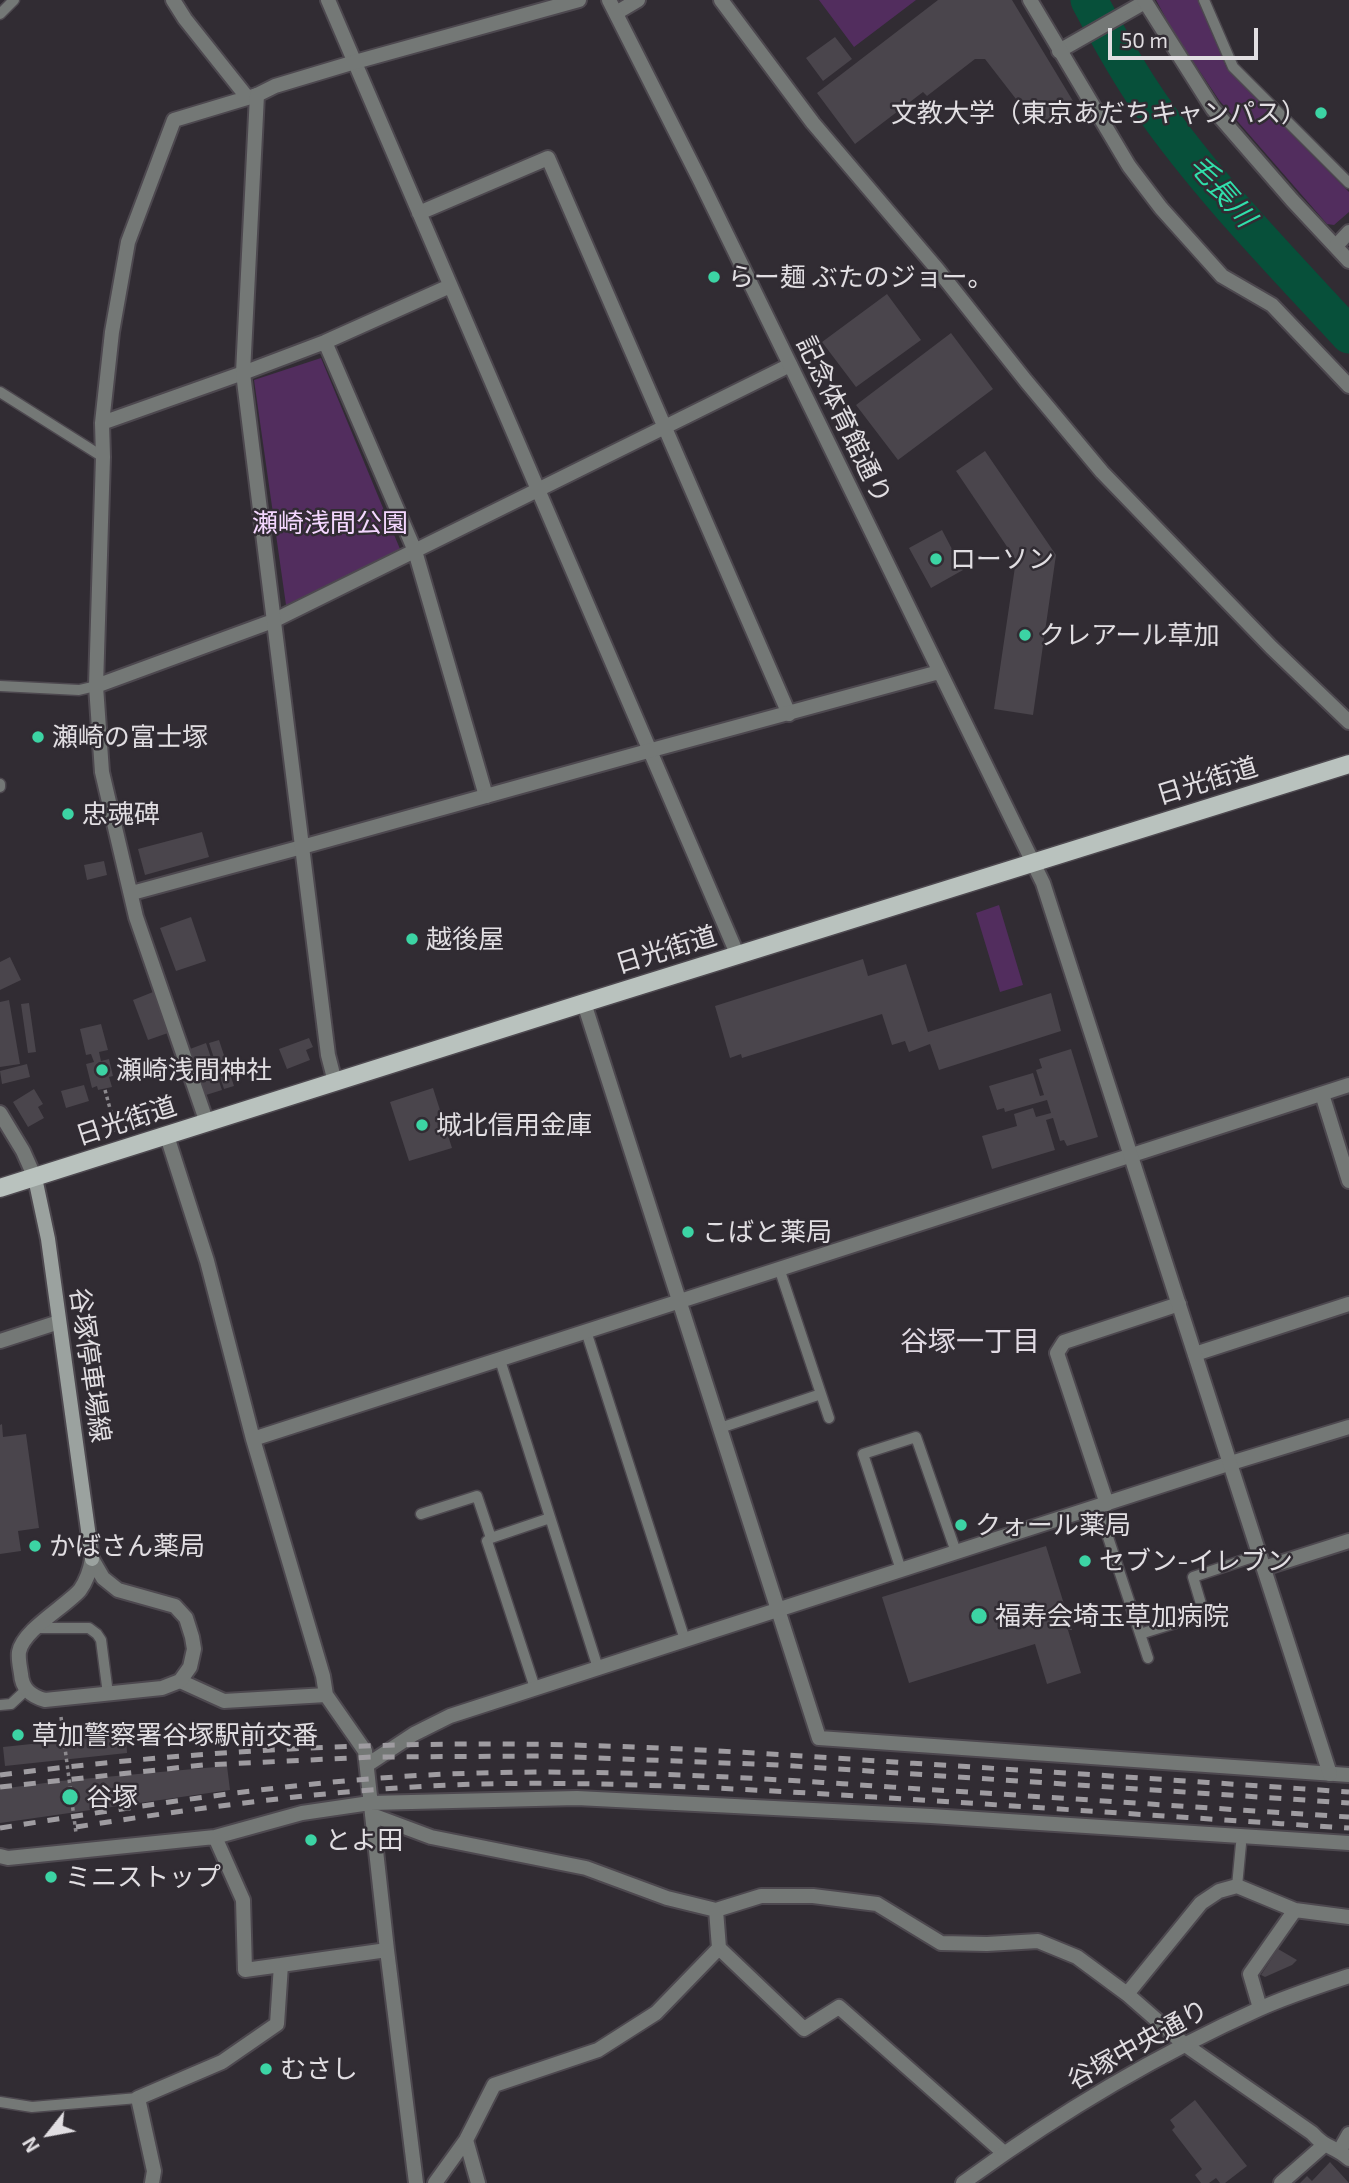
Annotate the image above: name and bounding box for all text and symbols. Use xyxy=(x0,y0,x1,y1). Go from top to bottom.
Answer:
scale bar xyxy=(1111,14,1262,58)
text: 50 m xyxy=(1121,27,1168,52)
place label: 文教大学（東京あだちキャンパス） xyxy=(891,97,1307,129)
marker: 文教大学（東京あだちキャンパス） xyxy=(1313,105,1329,121)
water label: 毛長川 xyxy=(1182,148,1262,234)
place label: らー麺 ぶたのジョー。 xyxy=(728,261,994,293)
marker: らー麺 ぶたのジョー。 xyxy=(706,269,722,285)
street label: 記念体育館通り xyxy=(790,331,898,509)
park label: 瀬崎浅間公園 xyxy=(252,507,408,539)
place label: ローソン xyxy=(950,543,1054,575)
marker: ローソン xyxy=(928,551,944,567)
place label: クレアール草加 xyxy=(1039,619,1219,651)
marker: クレアール草加 xyxy=(1017,627,1033,643)
place label: 瀬崎の富士塚 xyxy=(52,721,208,753)
marker: 瀬崎の富士塚 xyxy=(30,729,46,745)
street label: 日光街道 xyxy=(1153,751,1261,811)
place label: 忠魂碑 xyxy=(82,798,160,830)
marker: 忠魂碑 xyxy=(60,806,76,822)
street label: 日光街道 xyxy=(612,920,720,980)
place label: 越後屋 xyxy=(426,923,504,955)
marker: 越後屋 xyxy=(404,931,420,947)
place label: 瀬崎浅間神社 xyxy=(116,1054,272,1086)
marker: 瀬崎浅間神社 xyxy=(94,1062,110,1078)
street label: 日光街道 xyxy=(72,1090,180,1152)
place label: 城北信用金庫 xyxy=(436,1109,592,1141)
marker: 城北信用金庫 xyxy=(414,1117,430,1133)
place label: こばと薬局 xyxy=(702,1216,832,1248)
marker: こばと薬局 xyxy=(680,1224,696,1240)
street label: 谷塚停車場線 xyxy=(64,1286,116,1444)
district label: 谷塚一丁目 xyxy=(900,1325,1040,1359)
place label: クォール薬局 xyxy=(975,1509,1131,1541)
marker: クォール薬局 xyxy=(953,1517,969,1533)
place label: かばさん薬局 xyxy=(49,1530,205,1562)
marker: かばさん薬局 xyxy=(27,1538,43,1554)
place label: セブン-イレブン xyxy=(1099,1545,1293,1577)
marker: セブン-イレブン xyxy=(1077,1553,1093,1569)
place label: 福寿会埼玉草加病院 xyxy=(995,1600,1229,1632)
marker: 福寿会埼玉草加病院 xyxy=(969,1606,989,1626)
place label: 草加警察署谷塚駅前交番 xyxy=(32,1719,318,1751)
marker: 草加警察署谷塚駅前交番 xyxy=(10,1727,26,1743)
place label: 谷塚 xyxy=(86,1781,138,1813)
marker: 谷塚 xyxy=(60,1787,80,1807)
place label: とよ田 xyxy=(325,1824,403,1856)
marker: とよ田 xyxy=(303,1832,319,1848)
place label: ミニストップ xyxy=(65,1861,221,1893)
marker: ミニストップ xyxy=(43,1869,59,1885)
street label: 谷塚中央通り xyxy=(1062,1994,1214,2096)
place label: むさし xyxy=(280,2053,358,2085)
marker: むさし xyxy=(258,2061,274,2077)
north arrow xyxy=(14,2099,84,2169)
text: N xyxy=(17,2133,44,2157)

